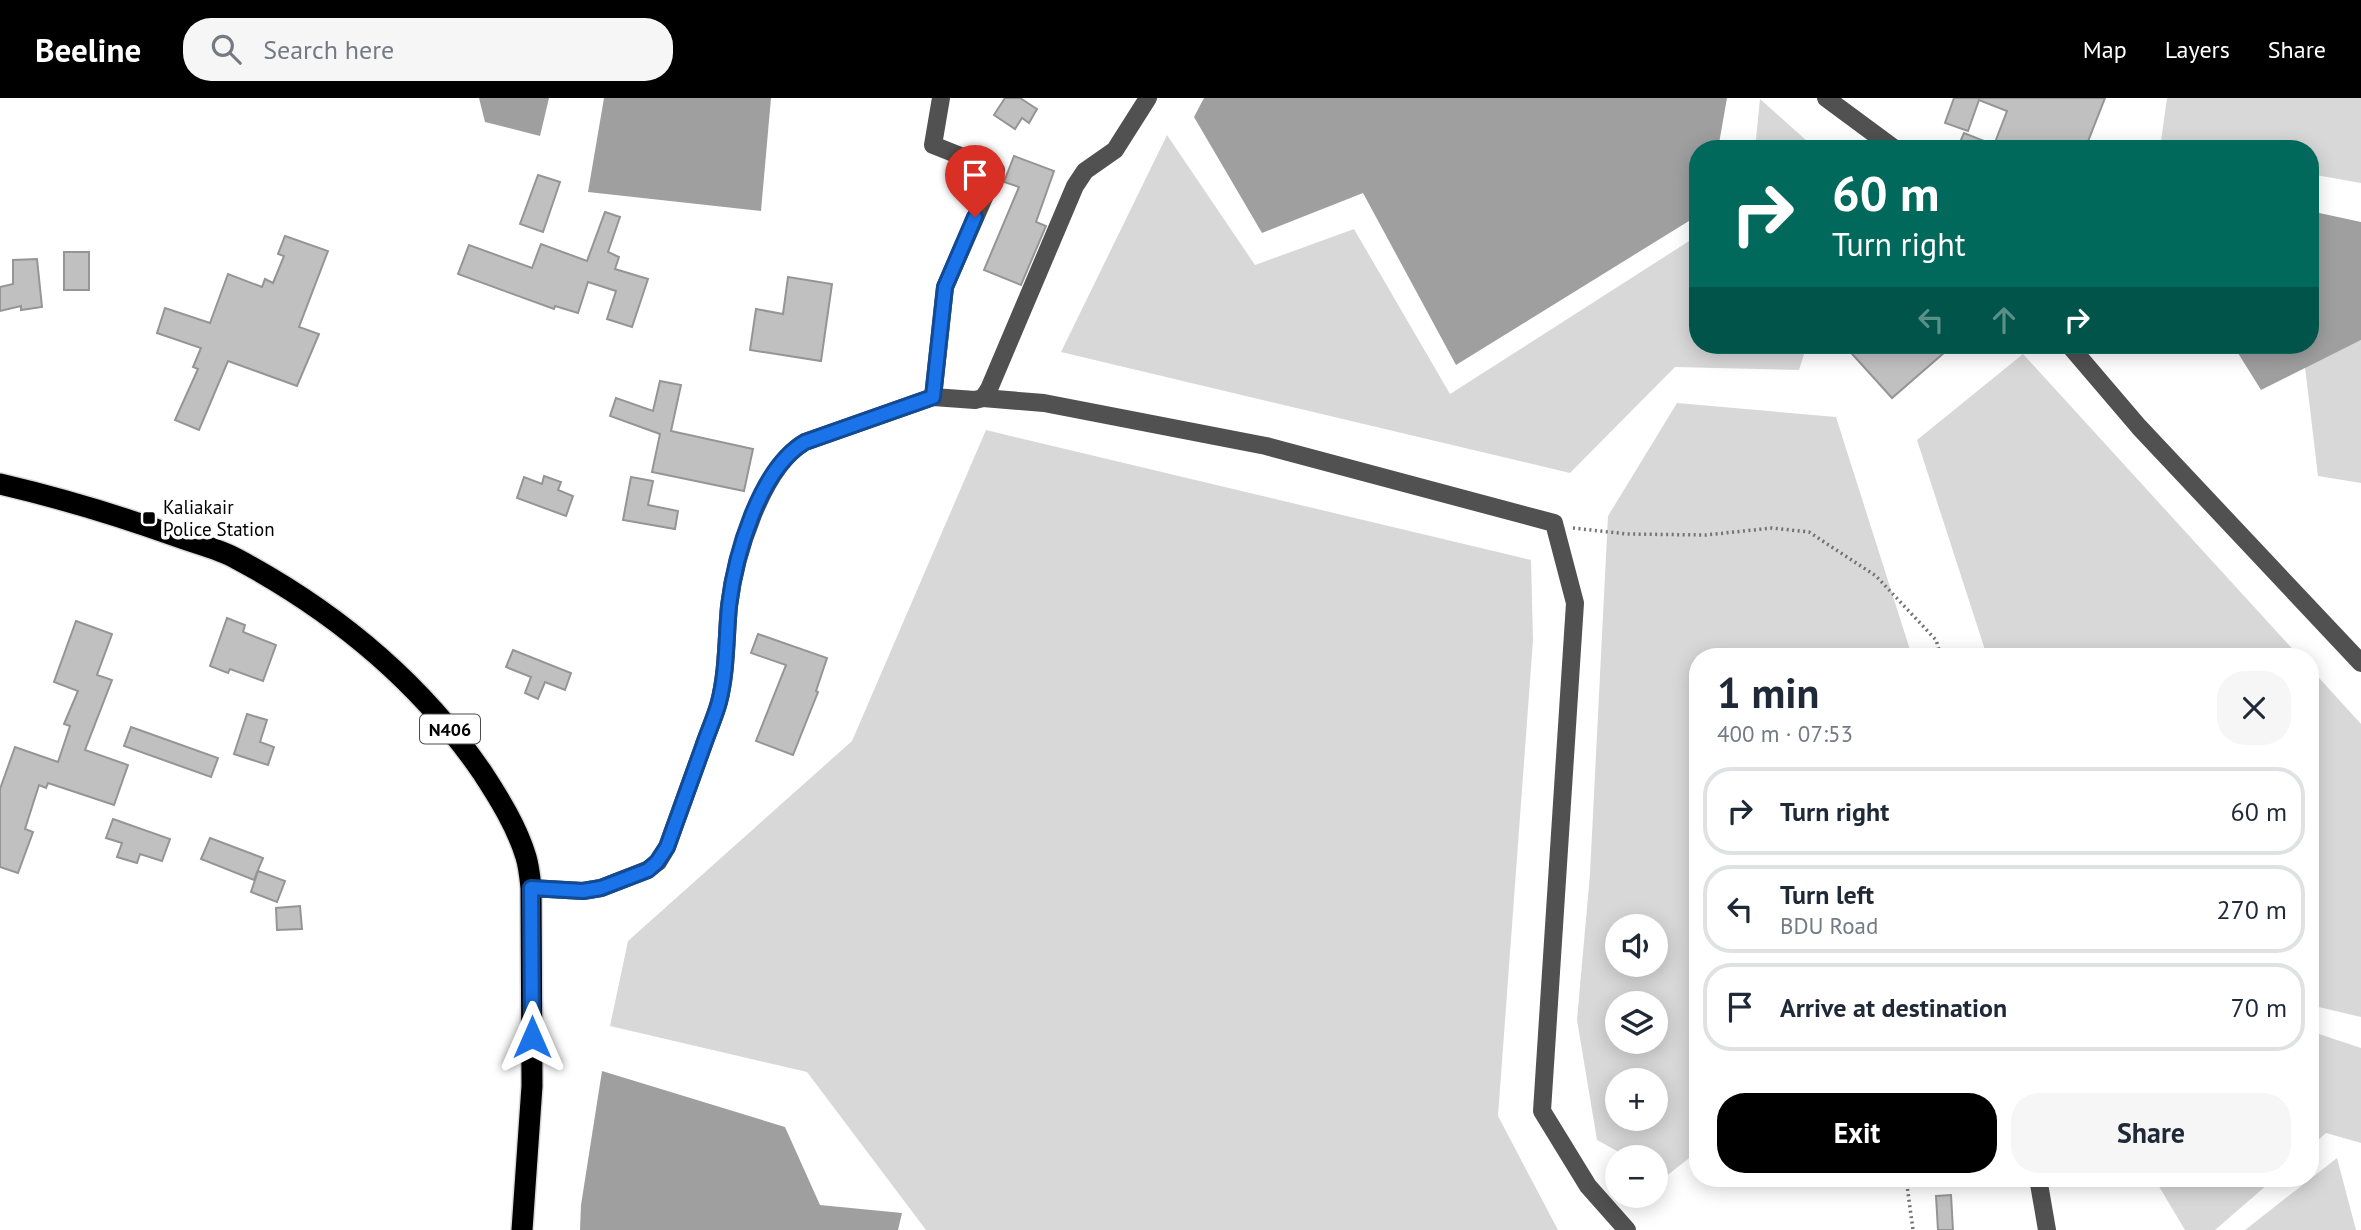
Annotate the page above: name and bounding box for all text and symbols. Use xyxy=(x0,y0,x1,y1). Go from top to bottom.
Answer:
search box xyxy=(183,18,673,81)
text: Beeline xyxy=(35,28,141,71)
icon: search xyxy=(207,30,245,68)
text: Search here xyxy=(263,33,394,66)
text: Map xyxy=(2083,34,2127,65)
text: Layers xyxy=(2165,34,2230,65)
text: Share xyxy=(2268,34,2326,65)
pin xyxy=(945,145,1005,217)
icon: arrive xyxy=(956,156,994,194)
text: 60 m xyxy=(1832,161,1939,225)
icon: right xyxy=(1717,168,1808,259)
text: Turn right xyxy=(1832,223,1966,265)
icon: left xyxy=(1912,301,1950,339)
icon: ahead xyxy=(1985,301,2023,339)
icon: right xyxy=(2058,301,2096,339)
place label: Kaliakair Police Station xyxy=(163,495,275,541)
marker: Kaliakair Police Station xyxy=(141,510,157,526)
text: 1 min xyxy=(1717,665,1819,720)
button: close xyxy=(2217,671,2291,745)
road number: N406 xyxy=(420,714,480,744)
text: 400 m · 07:53 xyxy=(1717,719,1853,748)
icon: right xyxy=(1721,792,1759,830)
text: Turn right xyxy=(1780,795,1889,828)
text: 60 m xyxy=(2231,795,2287,828)
text: Turn left xyxy=(1780,878,1874,911)
icon: left xyxy=(1721,890,1759,928)
text: 270 m xyxy=(2216,893,2287,926)
text: BDU Road xyxy=(1780,911,1878,940)
map controls xyxy=(1605,914,1668,1208)
button: sound xyxy=(1605,914,1668,977)
icon: arrive xyxy=(1721,988,1759,1026)
button: layers xyxy=(1605,991,1668,1054)
text: Arrive at destination xyxy=(1780,991,2007,1024)
text: 70 m xyxy=(2231,991,2287,1024)
position arrow xyxy=(495,1000,569,1074)
button: + xyxy=(1605,1068,1668,1131)
button: Exit xyxy=(1717,1093,1997,1173)
button: Share xyxy=(2011,1093,2291,1173)
button: − xyxy=(1605,1145,1668,1208)

